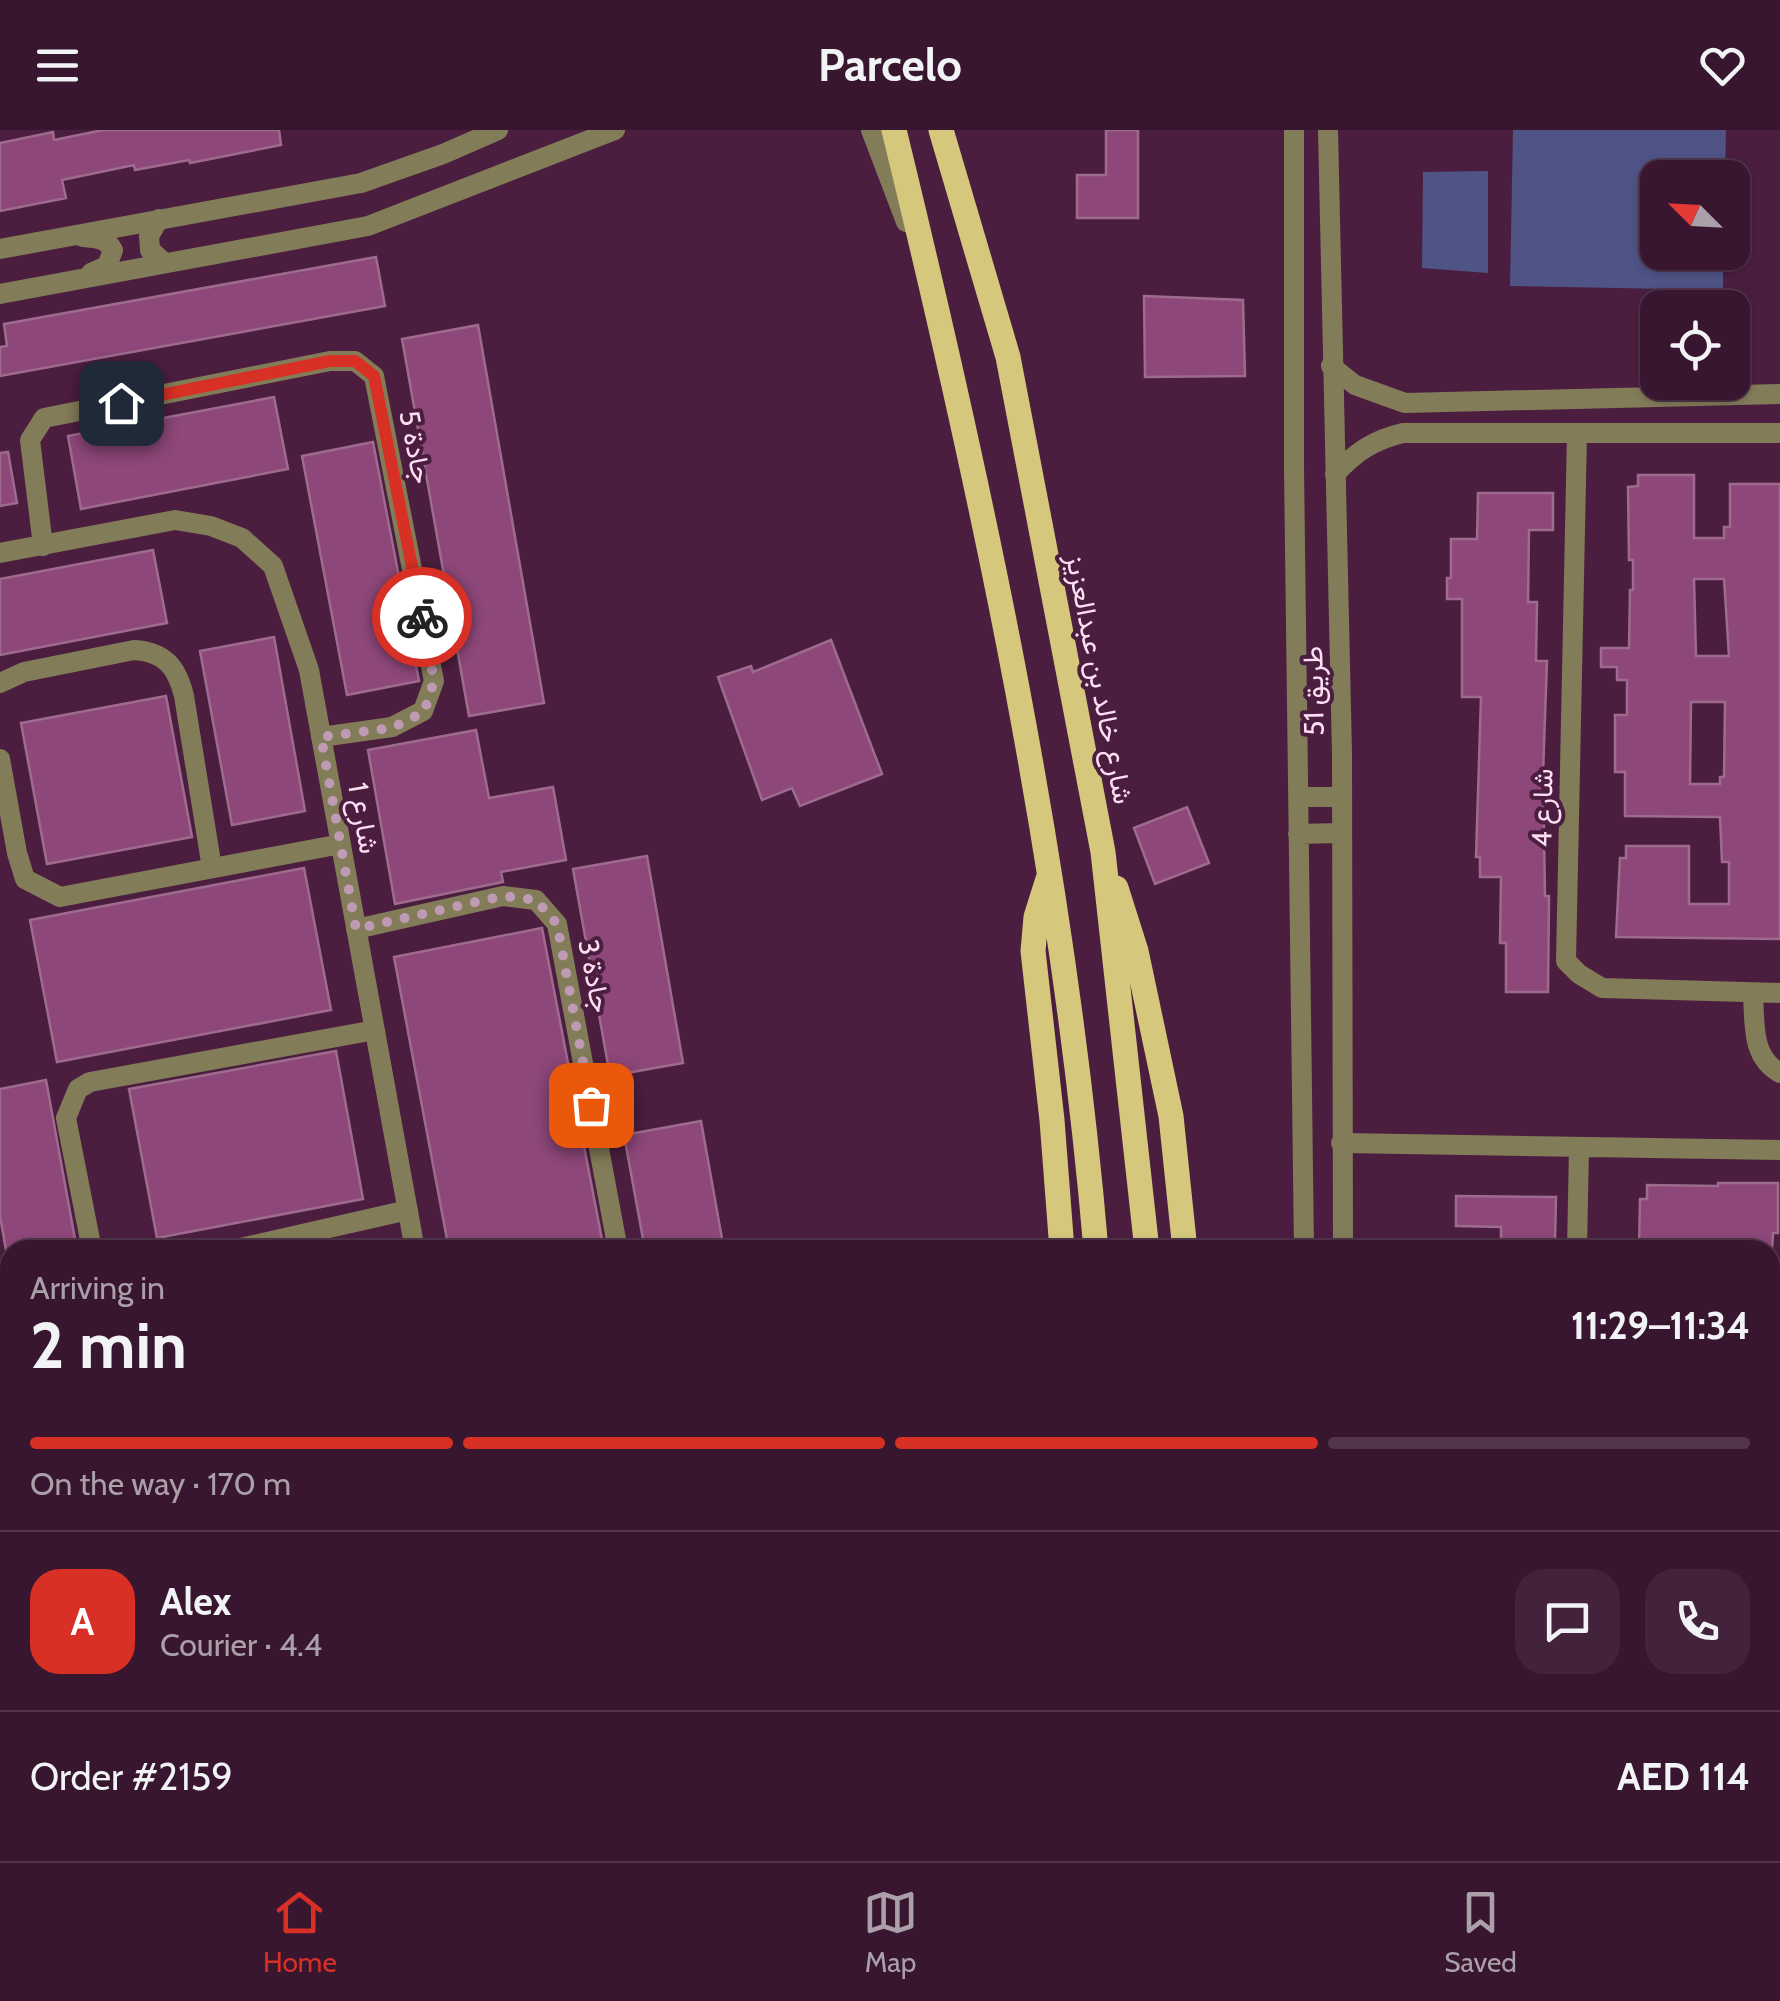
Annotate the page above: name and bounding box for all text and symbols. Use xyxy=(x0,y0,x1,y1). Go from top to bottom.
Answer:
icon: menu xyxy=(30,38,85,93)
text: Parcelo xyxy=(818,38,962,92)
icon: heart xyxy=(1695,38,1750,93)
north arrow xyxy=(1640,160,1750,270)
map controls xyxy=(1640,160,1750,400)
button: locate xyxy=(1640,290,1750,400)
pin xyxy=(79,361,164,446)
icon: home xyxy=(94,376,149,431)
street label: جادة 5 xyxy=(392,407,440,487)
street label: شارع خالد بن عبدالعزيز xyxy=(1057,550,1141,807)
courier xyxy=(372,567,472,667)
icon: bike xyxy=(395,590,450,645)
street label: طريق 51 xyxy=(1295,646,1332,736)
street label: شارع 4 xyxy=(1524,768,1562,848)
street label: شارع 1 xyxy=(339,780,387,857)
street label: جادة 3 xyxy=(571,936,619,1016)
pin xyxy=(549,1063,634,1148)
icon: bag xyxy=(564,1078,619,1133)
text: Arriving in xyxy=(30,1268,165,1307)
text: 11:29–11:34 xyxy=(1571,1302,1750,1349)
text: 2 min xyxy=(30,1305,187,1384)
text: On the way · 170 m xyxy=(30,1464,291,1503)
button: chat xyxy=(1515,1569,1620,1674)
button: phone xyxy=(1645,1569,1750,1674)
text: Alex xyxy=(160,1578,231,1625)
text: A xyxy=(71,1598,94,1645)
text: Courier · 4.4 xyxy=(160,1625,322,1664)
text: Order #2159 xyxy=(30,1753,233,1800)
text: AED 114 xyxy=(1617,1753,1750,1800)
tab: Home xyxy=(263,1885,337,1979)
tab: Map xyxy=(863,1885,918,1979)
tab: Saved xyxy=(1444,1885,1517,1979)

